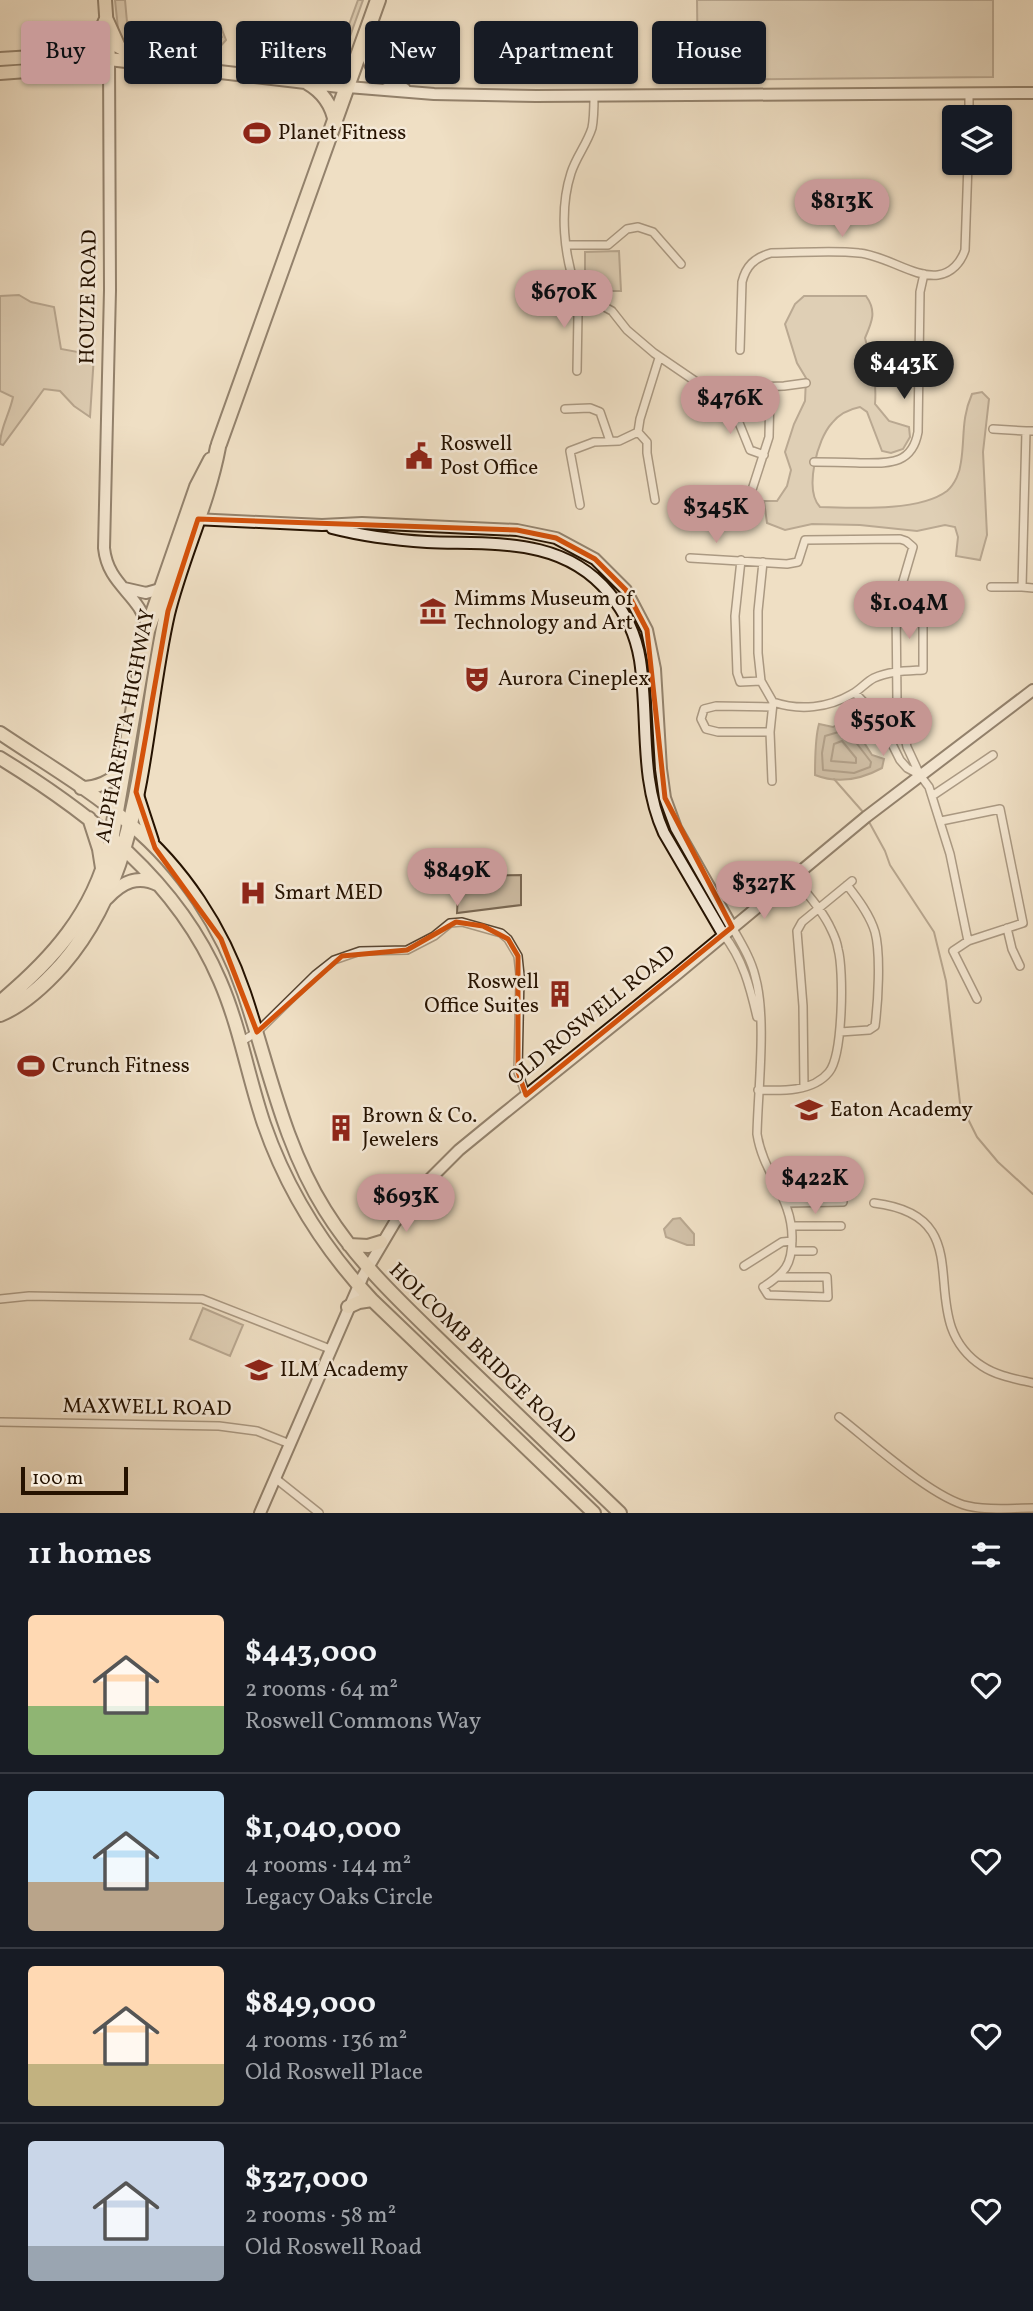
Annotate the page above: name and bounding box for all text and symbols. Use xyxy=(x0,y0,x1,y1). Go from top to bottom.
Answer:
chip: Buy xyxy=(21,21,110,84)
chip: Rent xyxy=(124,21,222,84)
chip: Filters xyxy=(236,21,351,84)
chip: New xyxy=(365,21,460,84)
chip: Apartment xyxy=(474,21,638,84)
chip: House xyxy=(652,21,766,84)
map controls xyxy=(942,105,1012,175)
button: layers xyxy=(942,105,1012,175)
sports icon: Planet Fitness xyxy=(242,118,272,148)
place label: Planet Fitness xyxy=(278,119,406,148)
pin: $813K xyxy=(793,180,891,239)
text: $813K xyxy=(811,186,874,218)
street label: HOUZE ROAD xyxy=(73,229,105,365)
pin: $670K xyxy=(515,270,613,330)
text: $670K xyxy=(531,277,597,309)
pin: $443K xyxy=(855,342,953,401)
text: $443K xyxy=(870,348,938,380)
pin: $476K xyxy=(681,376,779,436)
text: $476K xyxy=(697,383,763,415)
place label: Roswell Post Office xyxy=(440,430,538,483)
public building icon: Roswell Post Office xyxy=(404,441,434,471)
pin: $345K xyxy=(667,486,765,545)
text: $345K xyxy=(683,492,749,524)
pin: $1.04M xyxy=(852,582,966,641)
place label: Mimms Museum of Technology and Art xyxy=(454,585,635,638)
text: $1.04M xyxy=(870,588,948,620)
museum icon: Mimms Museum of Technology and Art xyxy=(418,596,448,626)
street label: ALPHARETTA HIGHWAY xyxy=(89,607,163,845)
theatre icon: Aurora Cineplex xyxy=(462,664,492,694)
place label: Aurora Cineplex xyxy=(498,665,649,694)
pin: $550K xyxy=(834,698,932,758)
text: $550K xyxy=(850,705,916,737)
pin: $849K xyxy=(408,848,506,908)
text: $849K xyxy=(423,855,491,887)
pin: $327K xyxy=(715,862,813,921)
text: $327K xyxy=(732,868,796,900)
hospital icon: Smart MED xyxy=(238,878,268,908)
place label: Smart MED xyxy=(274,879,383,908)
street label: OLD ROSWELL ROAD xyxy=(502,939,682,1093)
place label: Roswell Office Suites xyxy=(424,968,539,1021)
building icon: Roswell Office Suites xyxy=(545,979,575,1009)
sports icon: Crunch Fitness xyxy=(16,1051,46,1081)
place label: Crunch Fitness xyxy=(52,1052,190,1081)
school or university icon: Eaton Academy xyxy=(794,1095,824,1125)
place label: Eaton Academy xyxy=(830,1096,974,1125)
place label: Brown & Co. Jewelers xyxy=(362,1102,477,1155)
building icon: Brown & Co. Jewelers xyxy=(326,1113,356,1143)
pin: $422K xyxy=(766,1156,864,1216)
text: $422K xyxy=(781,1163,849,1195)
pin: $693K xyxy=(357,1174,455,1234)
text: $693K xyxy=(373,1181,439,1213)
street label: HOLCOMB BRIDGE ROAD xyxy=(382,1257,582,1451)
school or university icon: ILM Academy xyxy=(244,1355,274,1385)
place label: ILM Academy xyxy=(280,1356,409,1385)
street label: MAXWELL ROAD xyxy=(62,1392,232,1424)
scale bar xyxy=(21,1464,128,1496)
text: 100 m xyxy=(32,1466,83,1492)
text: 11 homes xyxy=(28,1534,152,1576)
icon: filters xyxy=(967,1536,1005,1574)
text: $443,000 xyxy=(245,1632,377,1674)
icon: home xyxy=(84,1643,168,1727)
icon: heart xyxy=(967,1666,1005,1704)
text: 2 rooms · 64 m² xyxy=(245,1674,398,1706)
text: Roswell Commons Way xyxy=(245,1706,481,1738)
text: $1,040,000 xyxy=(245,1808,401,1850)
icon: home xyxy=(84,1819,168,1903)
icon: heart xyxy=(967,1842,1005,1880)
text: 4 rooms · 144 m² xyxy=(245,1850,411,1882)
text: Legacy Oaks Circle xyxy=(245,1882,433,1914)
text: $849,000 xyxy=(245,1983,376,2025)
icon: home xyxy=(84,1994,168,2078)
icon: heart xyxy=(967,2017,1005,2055)
text: 4 rooms · 136 m² xyxy=(245,2025,407,2057)
text: Old Roswell Place xyxy=(245,2057,423,2089)
text: $327,000 xyxy=(245,2158,368,2200)
icon: home xyxy=(84,2169,168,2253)
icon: heart xyxy=(967,2192,1005,2230)
text: 2 rooms · 58 m² xyxy=(245,2200,396,2232)
text: Old Roswell Road xyxy=(245,2232,422,2264)

